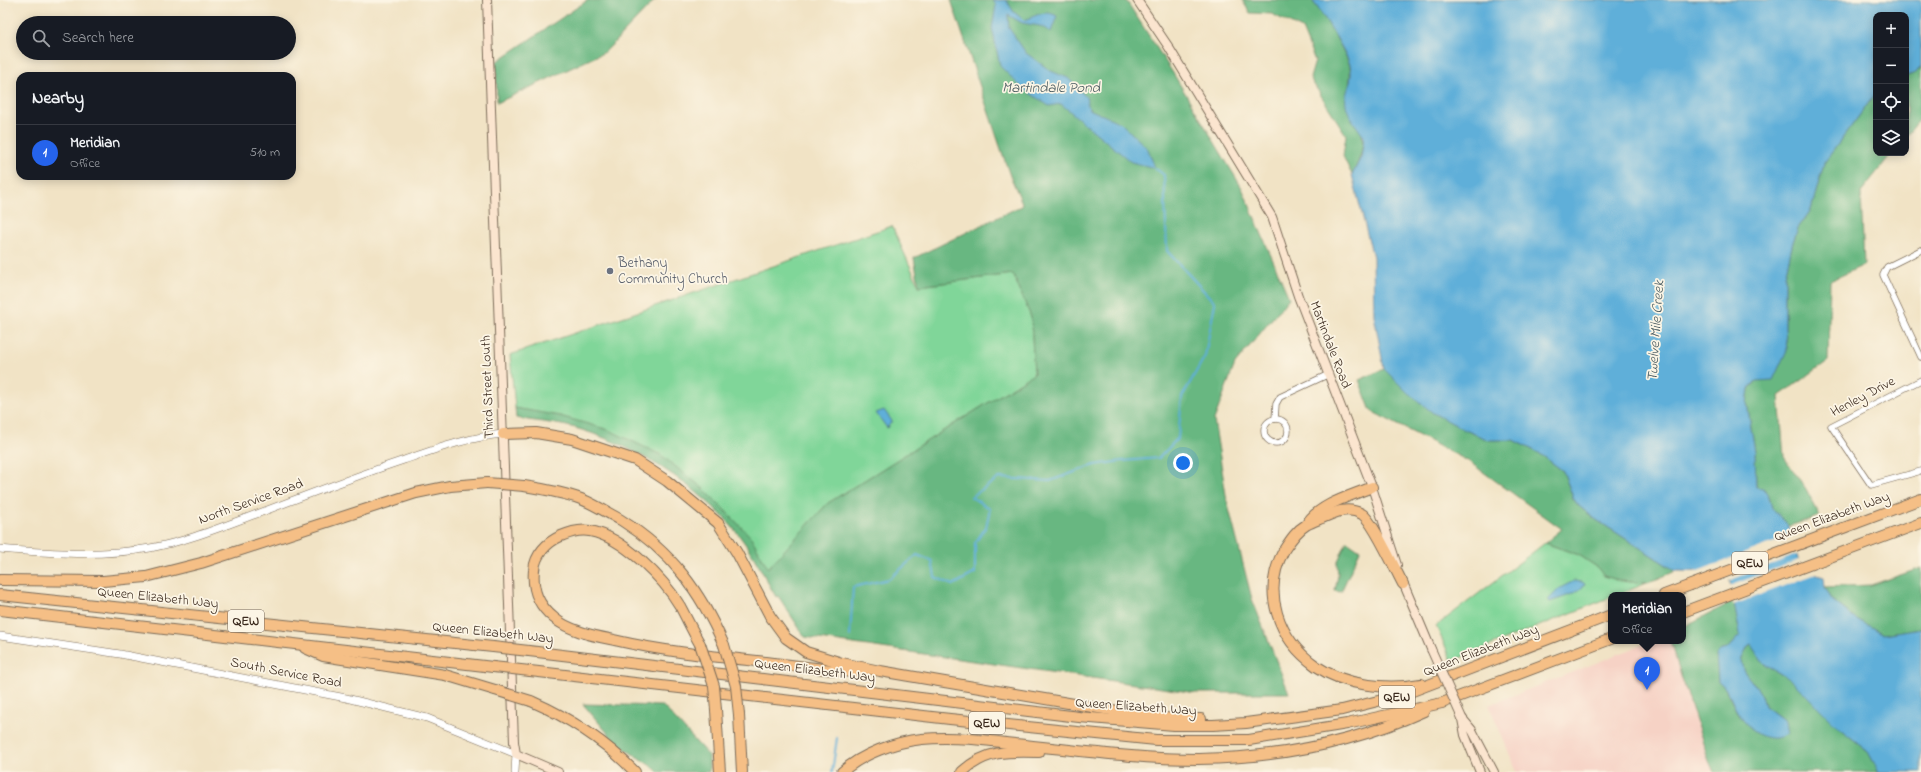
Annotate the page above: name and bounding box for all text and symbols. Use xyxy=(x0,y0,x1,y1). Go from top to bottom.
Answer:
map controls xyxy=(1873,12,1909,156)
button: + xyxy=(1873,12,1909,48)
search box xyxy=(16,16,296,60)
icon: search xyxy=(30,27,52,49)
text: Search here xyxy=(62,27,134,49)
button: − xyxy=(1873,48,1909,84)
water label: Martindale Pond xyxy=(1002,77,1101,99)
button: locate xyxy=(1873,84,1909,120)
text: Nearby xyxy=(32,86,84,111)
button: layers xyxy=(1873,120,1909,156)
text: Meridian xyxy=(70,132,120,154)
text: 1 xyxy=(43,143,47,162)
text: 510 m xyxy=(249,143,280,162)
text: Office xyxy=(70,154,100,173)
place label: Bethany Community Church xyxy=(617,253,728,291)
marker: Bethany Community Church xyxy=(605,266,615,276)
water label: Twelve Mile Creek xyxy=(1641,278,1671,382)
street label: Martindale Road xyxy=(1304,298,1356,392)
street label: Third Street Louth xyxy=(476,335,500,439)
street label: Henley Drive xyxy=(1827,371,1900,424)
your location xyxy=(1173,453,1193,473)
street label: North Service Road xyxy=(196,473,306,531)
street label: Queen Elizabeth Way xyxy=(1771,486,1893,549)
road number: QEW xyxy=(1732,552,1768,574)
street label: Queen Elizabeth Way xyxy=(96,581,220,616)
popup xyxy=(1608,592,1686,644)
text: Meridian xyxy=(1622,598,1672,620)
road number: QEW xyxy=(228,610,264,632)
street label: Queen Elizabeth Way xyxy=(431,616,555,651)
street label: Queen Elizabeth Way xyxy=(1421,619,1542,683)
text: Office xyxy=(1622,620,1652,639)
street label: South Service Road xyxy=(229,652,344,694)
street label: Queen Elizabeth Way xyxy=(753,653,877,690)
pin: 1 xyxy=(1634,657,1660,690)
road number: QEW xyxy=(1379,686,1415,708)
street label: Queen Elizabeth Way xyxy=(1075,692,1197,723)
road number: QEW xyxy=(969,712,1005,734)

